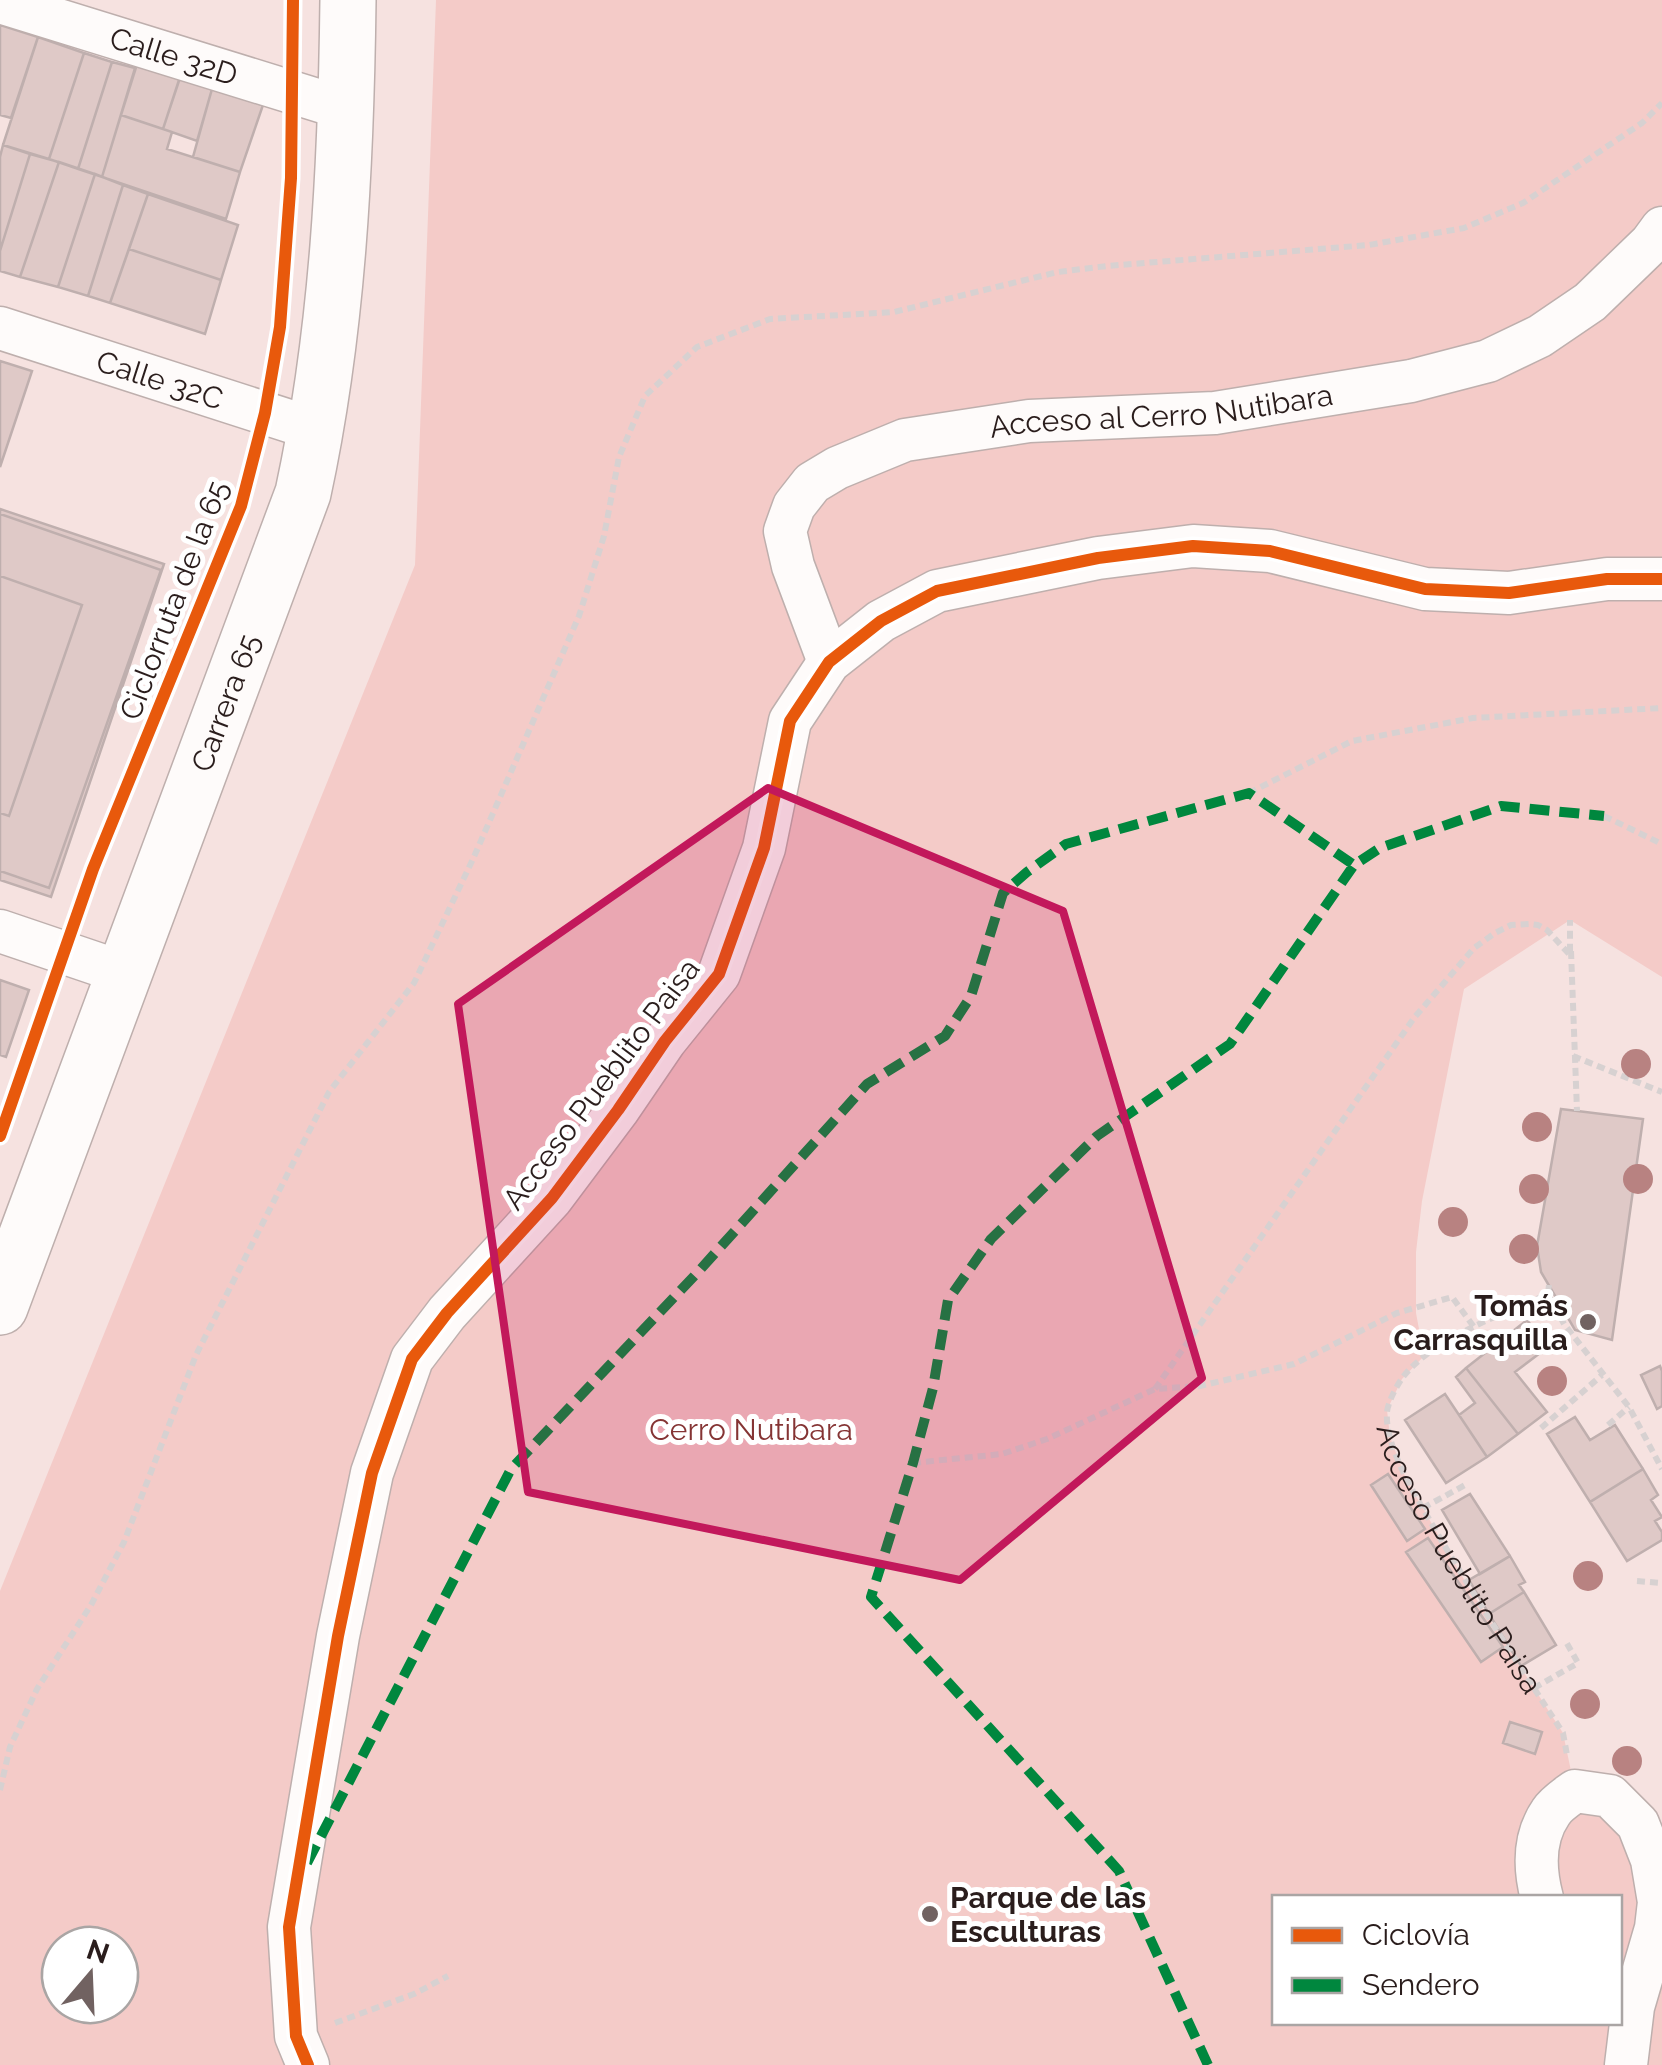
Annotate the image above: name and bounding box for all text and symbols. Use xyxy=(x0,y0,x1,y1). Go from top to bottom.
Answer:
street label: Calle 32D xyxy=(106,20,242,92)
street label: Calle 32C xyxy=(92,343,228,416)
street label: Acceso al Cerro Nutibara xyxy=(987,377,1335,444)
street label: Ciclorruta de la 65 xyxy=(112,476,236,724)
street label: Carrera 65 xyxy=(183,629,267,776)
street label: Acceso Pueblito Paisa xyxy=(495,952,707,1216)
place label: Tomás Carrasquilla xyxy=(1394,1288,1568,1357)
marker: Tomás Carrasquilla xyxy=(1577,1311,1599,1333)
park label: Cerro Nutibara xyxy=(649,1412,853,1447)
street label: Acceso Pueblito Paisa xyxy=(1370,1421,1550,1700)
place label: Parque de las Esculturas xyxy=(950,1880,1146,1949)
legend xyxy=(1272,1895,1622,2025)
marker: Parque de las Esculturas xyxy=(919,1903,941,1925)
text: Ciclovía xyxy=(1362,1917,1470,1952)
north arrow xyxy=(40,1925,140,2025)
text: N xyxy=(82,1933,113,1971)
text: Sendero xyxy=(1362,1967,1479,2002)

